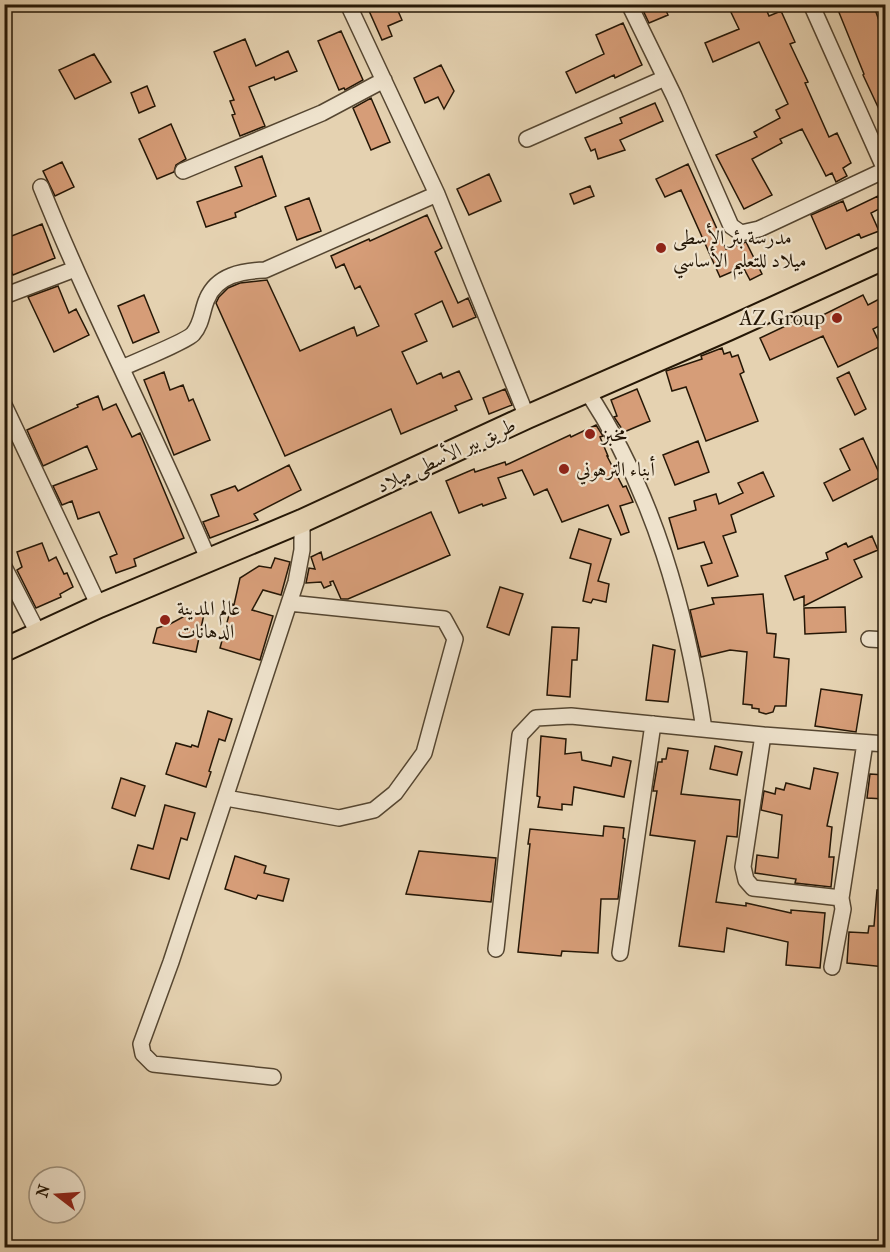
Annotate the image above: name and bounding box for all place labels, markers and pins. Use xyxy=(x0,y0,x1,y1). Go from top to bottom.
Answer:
place label: مدرسة بئر الأسطى ميلاد للتعليم الأساسي xyxy=(673,222,807,280)
marker: مدرسة بئر الأسطى ميلاد للتعليم الأساسي xyxy=(654,241,668,255)
place label: AZ Group xyxy=(739,307,825,330)
marker: AZ Group xyxy=(830,311,844,325)
place label: مخبز xyxy=(600,423,627,447)
marker: مخبز xyxy=(583,427,597,441)
place label: أبناء الترهوني xyxy=(576,455,655,485)
marker: أبناء الترهوني xyxy=(557,462,571,476)
place label: عالم المدينة الدهانات xyxy=(177,597,240,643)
marker: عالم المدينة الدهانات xyxy=(158,613,172,627)

